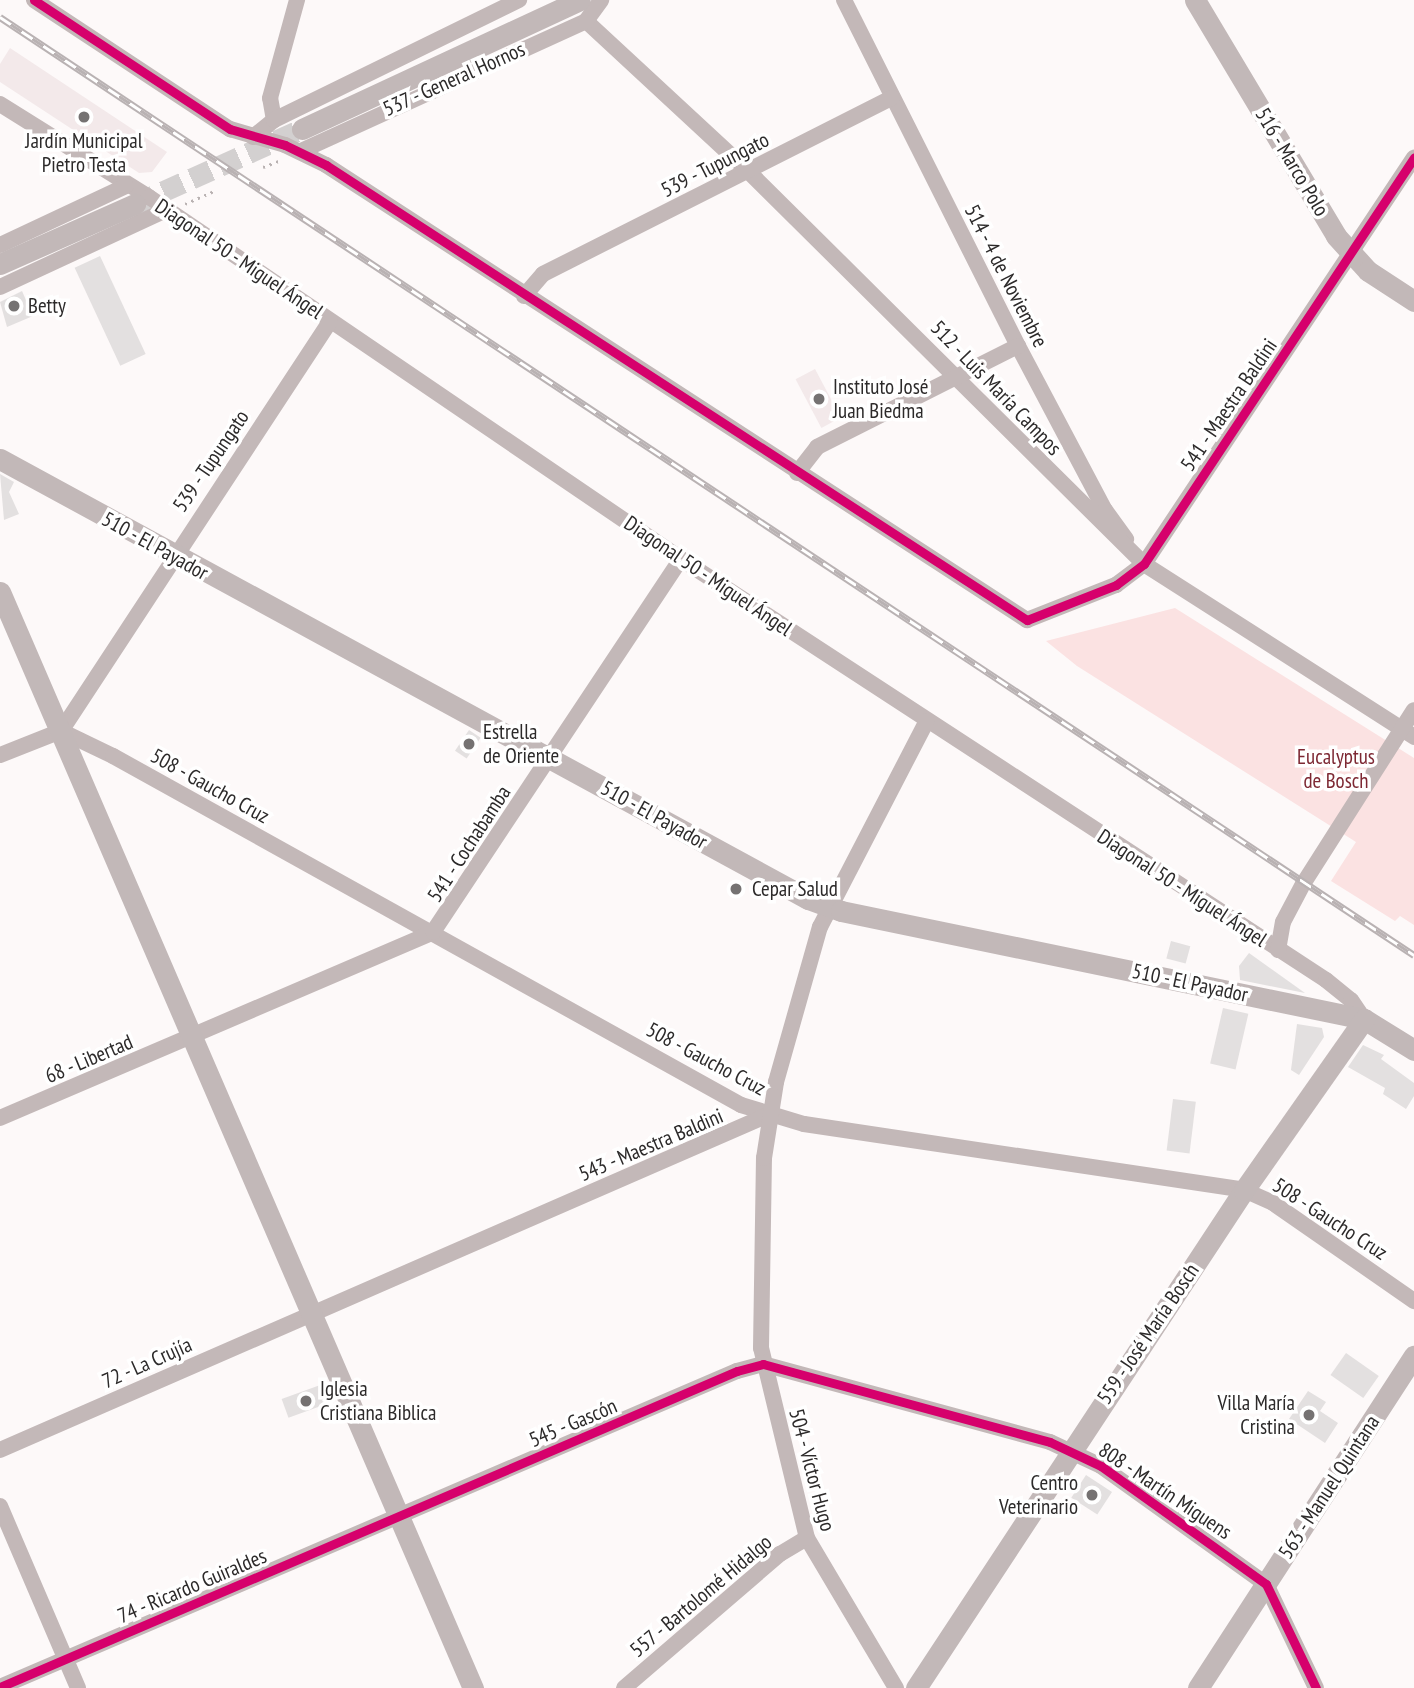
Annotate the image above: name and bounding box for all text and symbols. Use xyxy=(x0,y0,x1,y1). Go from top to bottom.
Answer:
street label: 537 - General Hornos xyxy=(378,36,530,122)
street label: 516 - Marco Polo xyxy=(1249,103,1335,221)
marker: Jardín Municipal Pietro Testa xyxy=(76,109,92,125)
street label: 539 - Tupungato xyxy=(656,127,774,203)
place label: Jardín Municipal Pietro Testa xyxy=(25,128,143,178)
street label: Diagonal 50 - Miguel Ángel xyxy=(149,193,329,325)
street label: 514 - 4 de Noviembre xyxy=(959,200,1053,352)
place label: Betty xyxy=(28,293,66,319)
marker: Betty xyxy=(6,298,22,314)
street label: 512 - Luis María Campos xyxy=(925,315,1067,461)
street label: 541 - Maestra Baldini xyxy=(1175,333,1283,477)
place label: Instituto José Juan Biedma xyxy=(833,374,928,424)
marker: Instituto José Juan Biedma xyxy=(811,391,827,407)
street label: 539 - Tupungato xyxy=(167,404,255,518)
street label: 510 - El Payador xyxy=(97,506,213,586)
street label: Diagonal 50 - Miguel Ángel xyxy=(618,510,798,642)
place label: Estrella de Oriente xyxy=(483,719,559,769)
marker: Estrella de Oriente xyxy=(461,736,477,752)
street label: 508 - Gaucho Cruz xyxy=(146,743,274,829)
park label: Eucalyptus de Bosch xyxy=(1297,744,1375,794)
street label: 510 - El Payador xyxy=(596,775,712,855)
street label: 541 - Cochabamba xyxy=(422,780,516,908)
street label: Diagonal 50 - Miguel Ángel xyxy=(1092,823,1272,953)
place label: Cepar Salud xyxy=(752,876,838,902)
marker: Cepar Salud xyxy=(726,879,746,899)
street label: 510 - El Payador xyxy=(1129,958,1251,1008)
street label: 508 - Gaucho Cruz xyxy=(641,1017,771,1101)
street label: 68 - Libertad xyxy=(41,1029,137,1089)
street label: 543 - Maestra Baldini xyxy=(574,1103,728,1187)
street label: 508 - Gaucho Cruz xyxy=(1267,1172,1393,1266)
street label: 559 - José María Bosch xyxy=(1091,1258,1205,1410)
street label: 72 - La Crujía xyxy=(98,1332,196,1394)
place label: Iglesia Cristiana Biblica xyxy=(320,1376,436,1426)
place label: Villa María Cristina xyxy=(1218,1390,1295,1440)
marker: Iglesia Cristiana Biblica xyxy=(298,1393,314,1409)
street label: 545 - Gascón xyxy=(525,1393,621,1453)
street label: 504 - Víctor Hugo xyxy=(783,1405,841,1535)
marker: Villa María Cristina xyxy=(1301,1407,1317,1423)
street label: 563 - Manuel Quintana xyxy=(1273,1410,1385,1564)
street label: 808 - Martín Miguens xyxy=(1093,1437,1237,1545)
place label: Centro Veterinario xyxy=(999,1470,1078,1520)
marker: Centro Veterinario xyxy=(1084,1487,1100,1503)
street label: 557 - Bartolomé Hidalgo xyxy=(624,1529,778,1663)
street label: 74 - Ricardo Guiraldes xyxy=(113,1543,271,1629)

